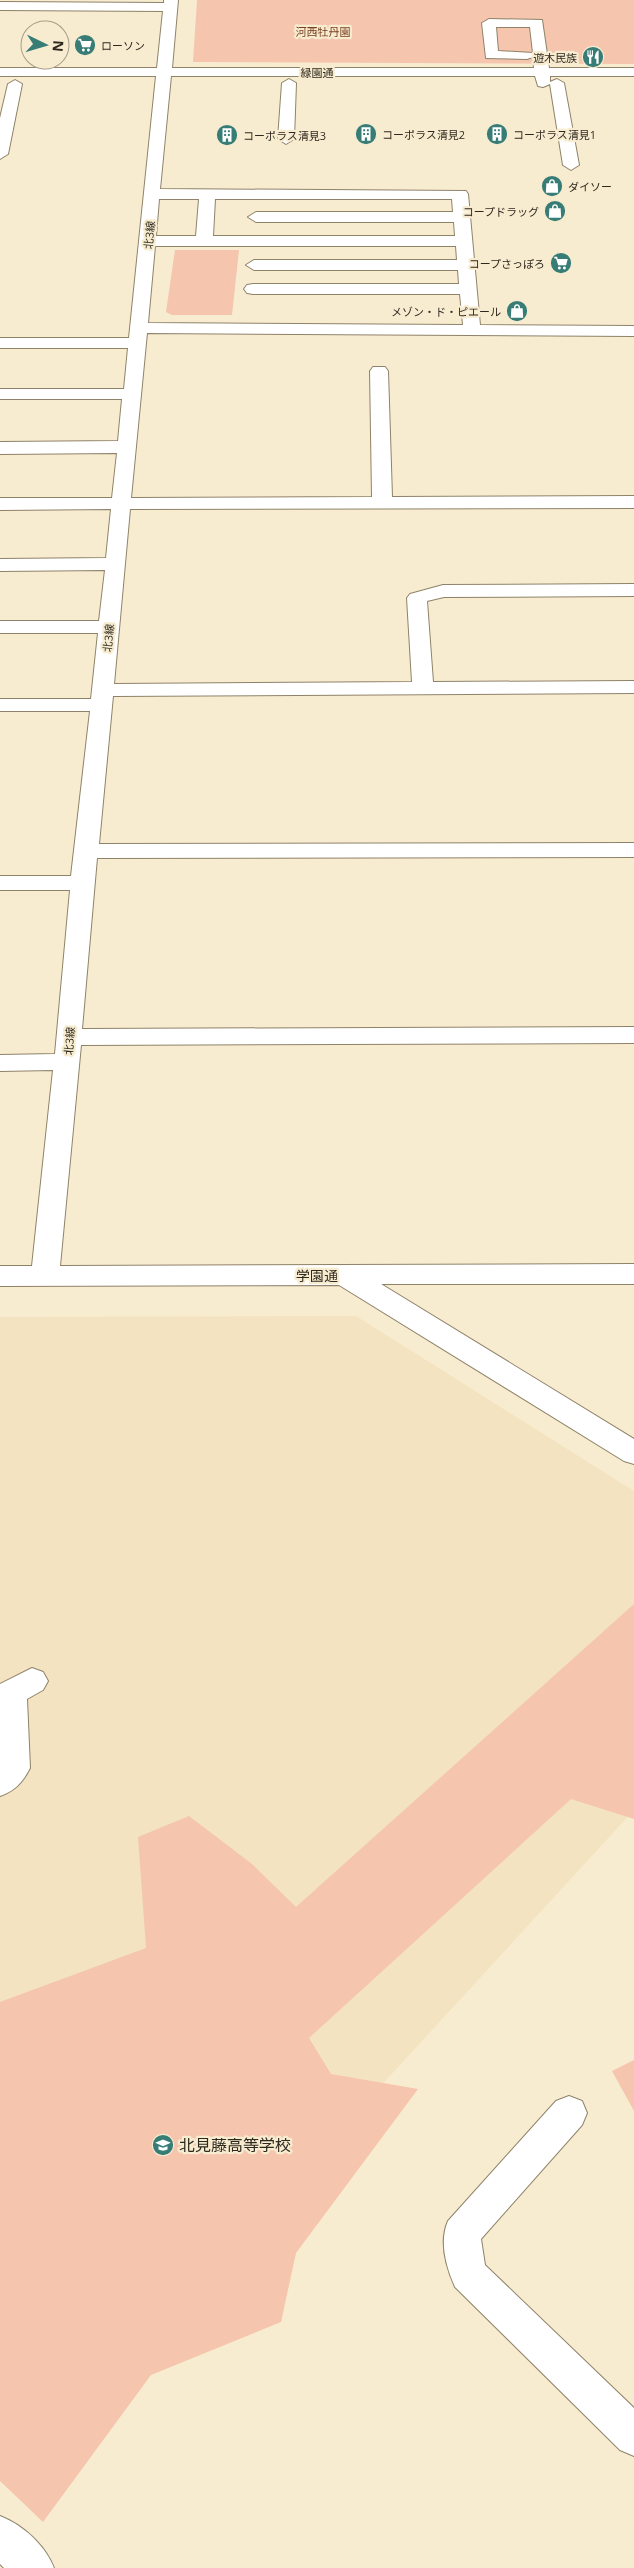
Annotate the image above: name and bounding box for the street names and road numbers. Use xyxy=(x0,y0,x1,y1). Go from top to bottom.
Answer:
street label: 緑園通 xyxy=(301,65,334,80)
street label: 北3線 xyxy=(140,220,158,250)
street label: 北3線 xyxy=(99,623,117,653)
street label: 北3線 xyxy=(60,1026,78,1056)
street label: 学園通 xyxy=(296,1266,338,1285)

